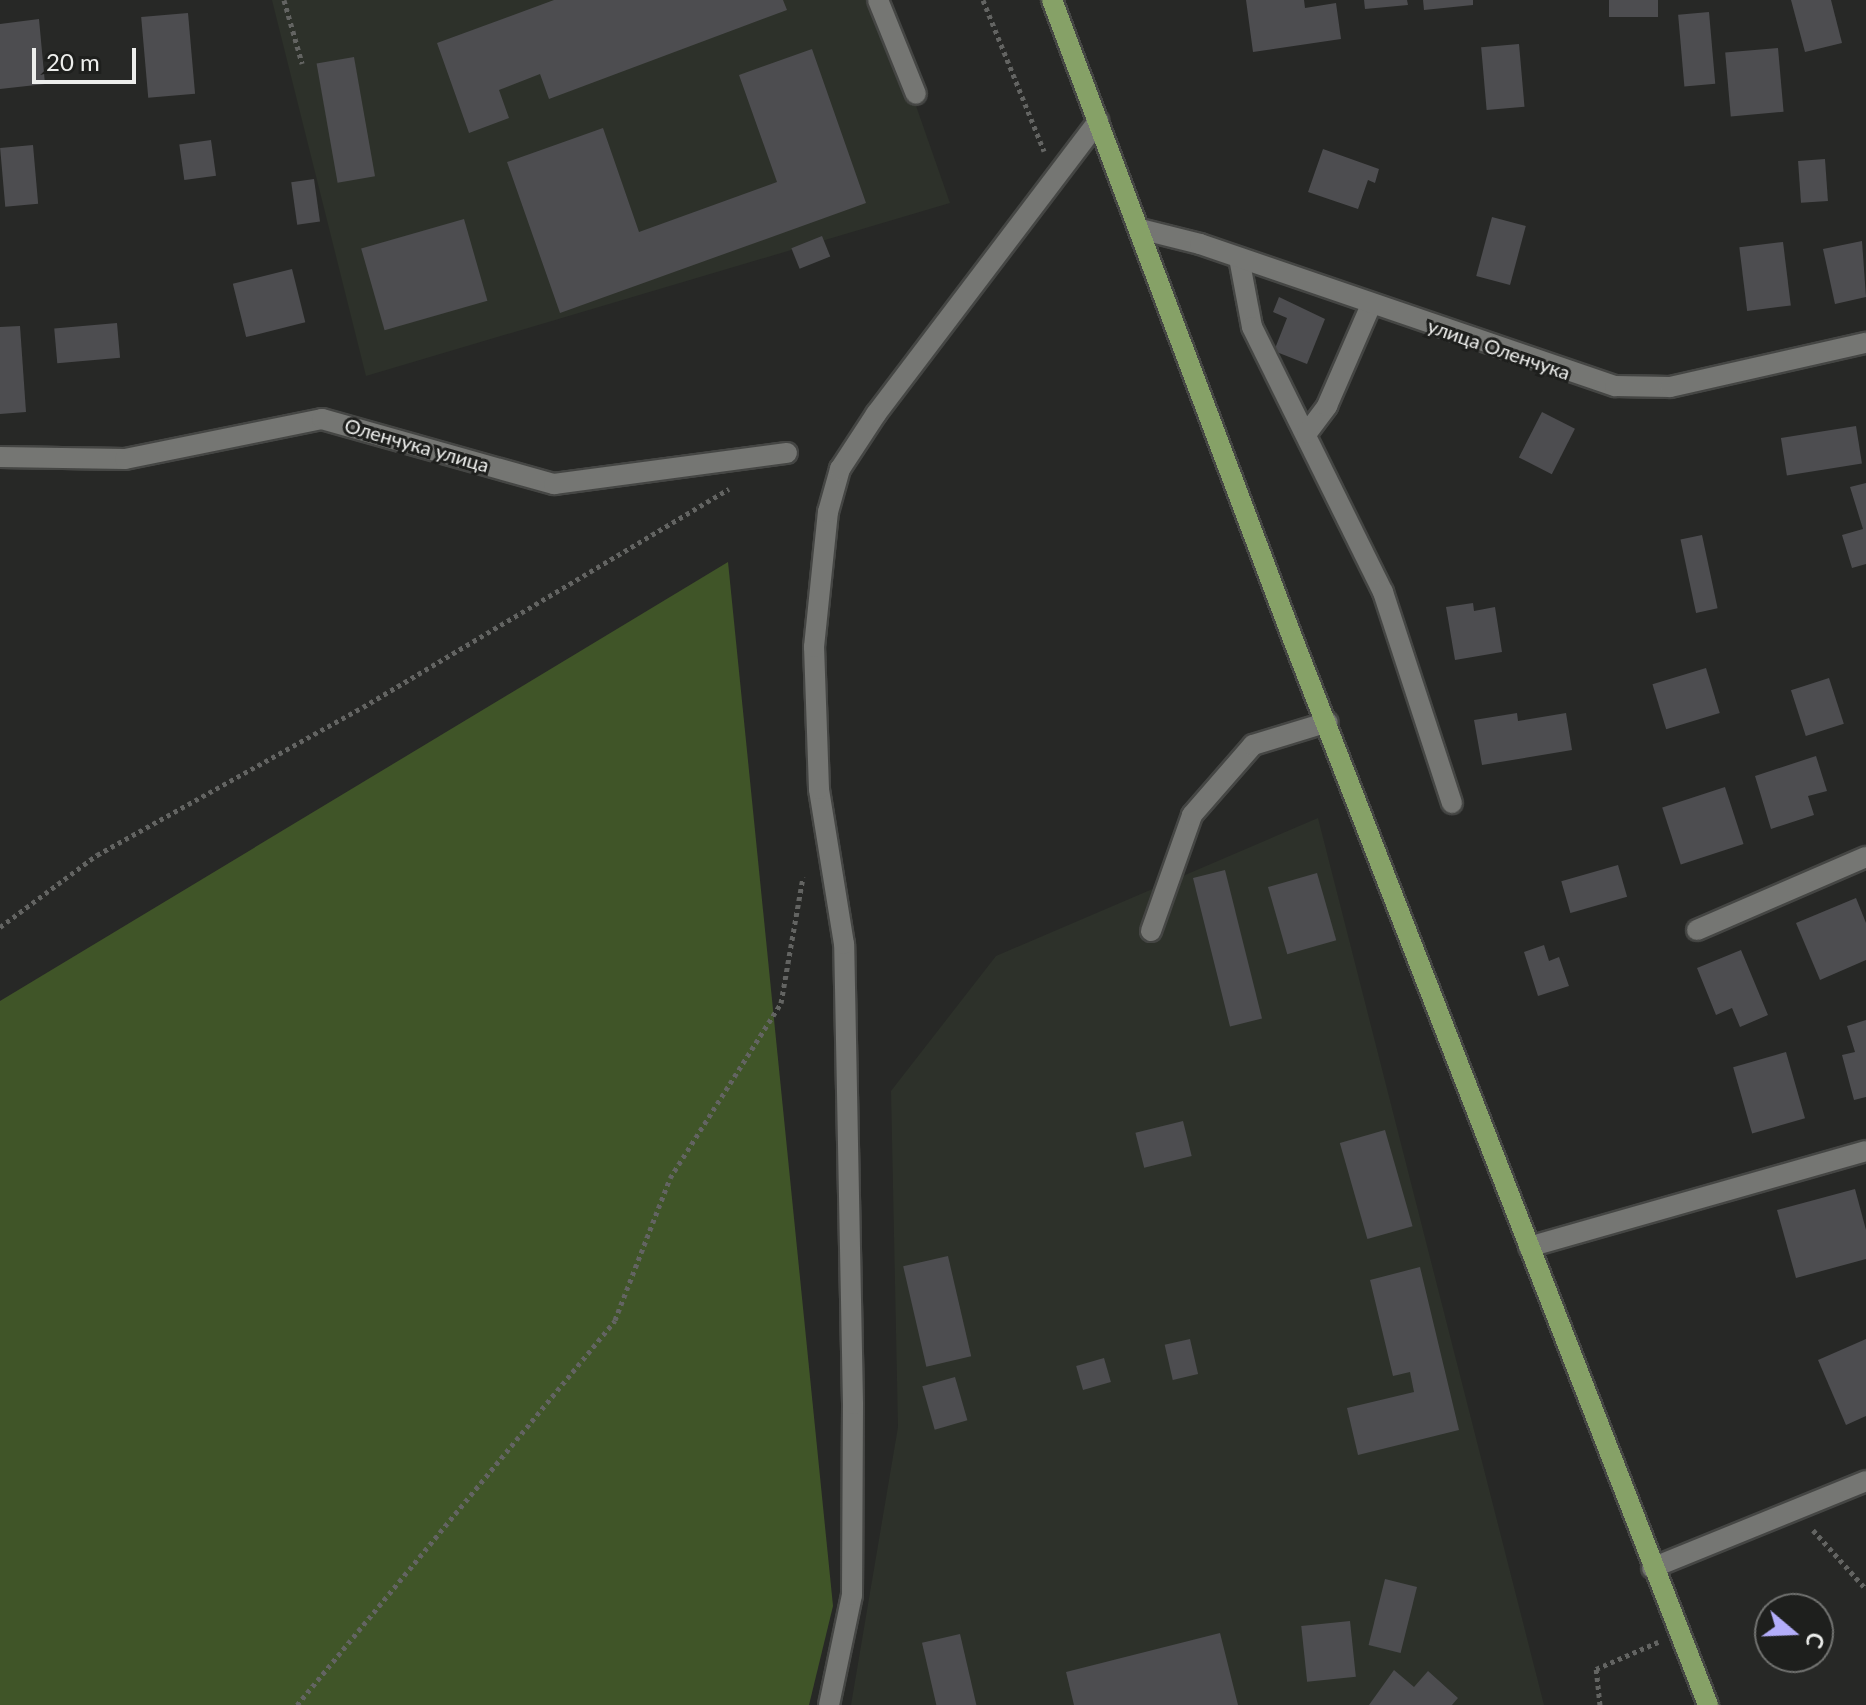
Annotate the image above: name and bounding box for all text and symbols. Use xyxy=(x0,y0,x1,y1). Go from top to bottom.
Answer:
scale bar xyxy=(36,32,140,82)
text: 20 m xyxy=(46,47,100,76)
street label: улица Оленчука xyxy=(1425,313,1573,385)
street label: Оленчука улица xyxy=(342,413,492,477)
north arrow xyxy=(1754,1593,1834,1673)
text: С xyxy=(1800,1629,1830,1652)

